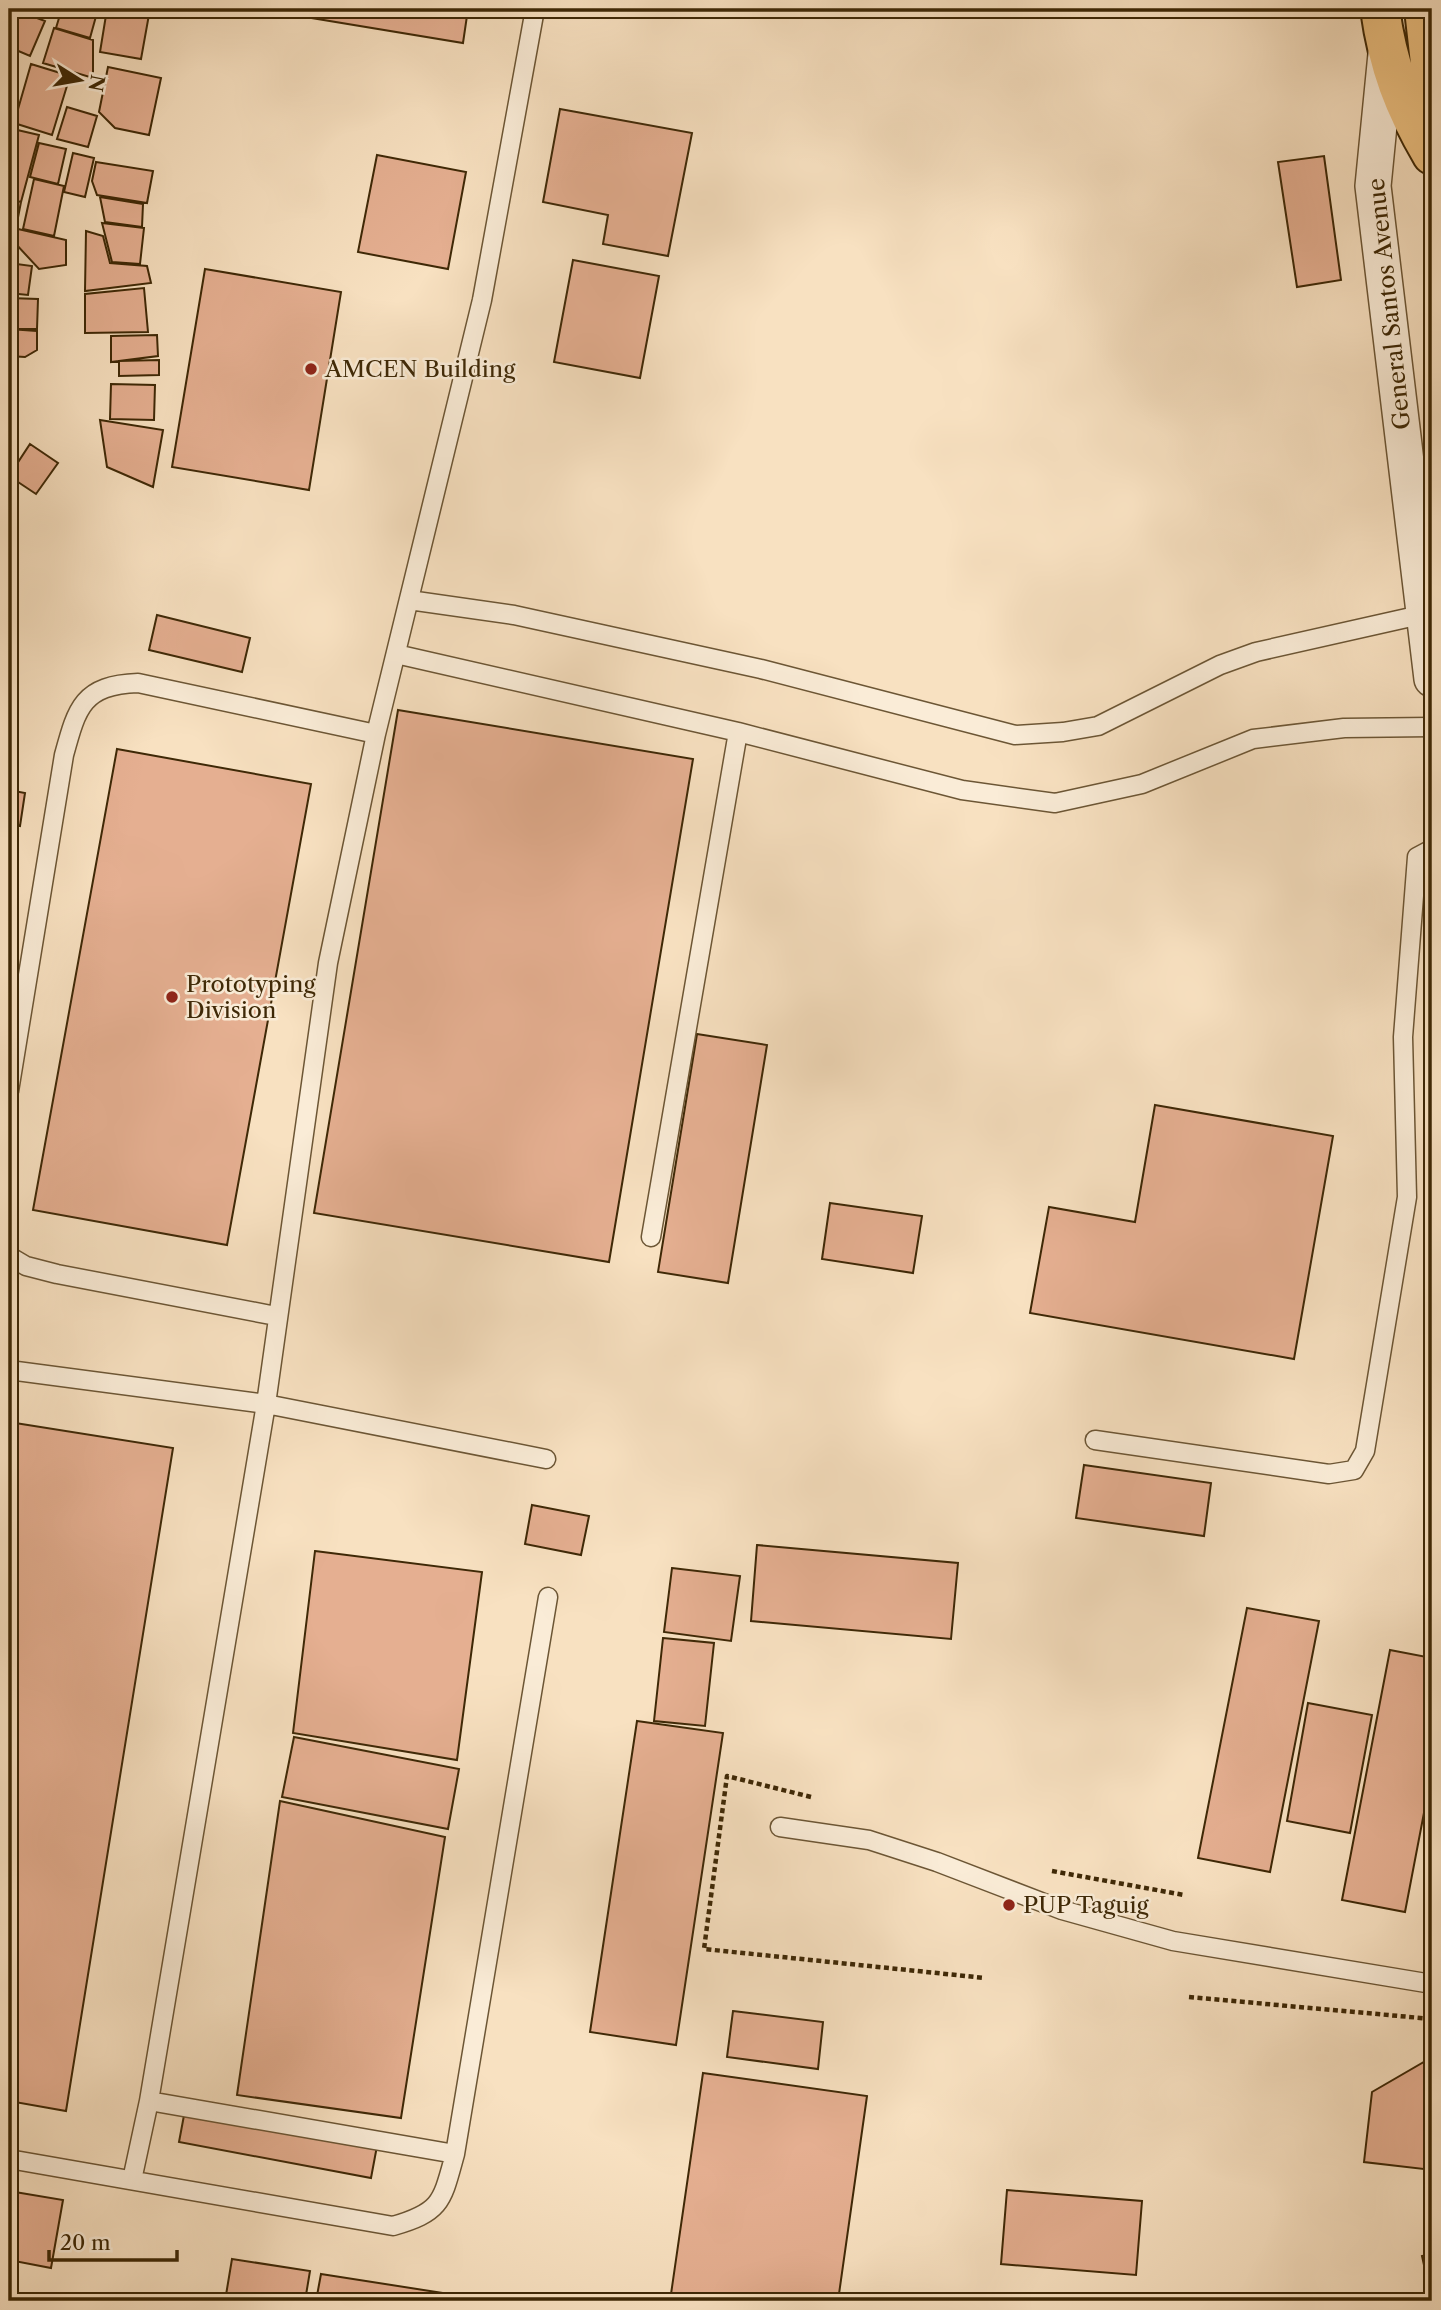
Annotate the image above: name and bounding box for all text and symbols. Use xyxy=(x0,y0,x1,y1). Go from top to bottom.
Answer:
north arrow xyxy=(46,46,116,116)
text: N xyxy=(83,73,109,93)
street label: General Santos Avenue xyxy=(1362,177,1416,431)
place label: AMCEN Building xyxy=(324,355,516,383)
marker: AMCEN Building xyxy=(303,361,319,377)
place label: Prototyping Division xyxy=(186,970,316,1024)
marker: Prototyping Division xyxy=(164,989,180,1005)
place label: PUP Taguig xyxy=(1023,1891,1150,1919)
marker: PUP Taguig xyxy=(1001,1897,1017,1913)
scale bar xyxy=(49,2219,177,2263)
text: 20 m xyxy=(60,2230,111,2255)

